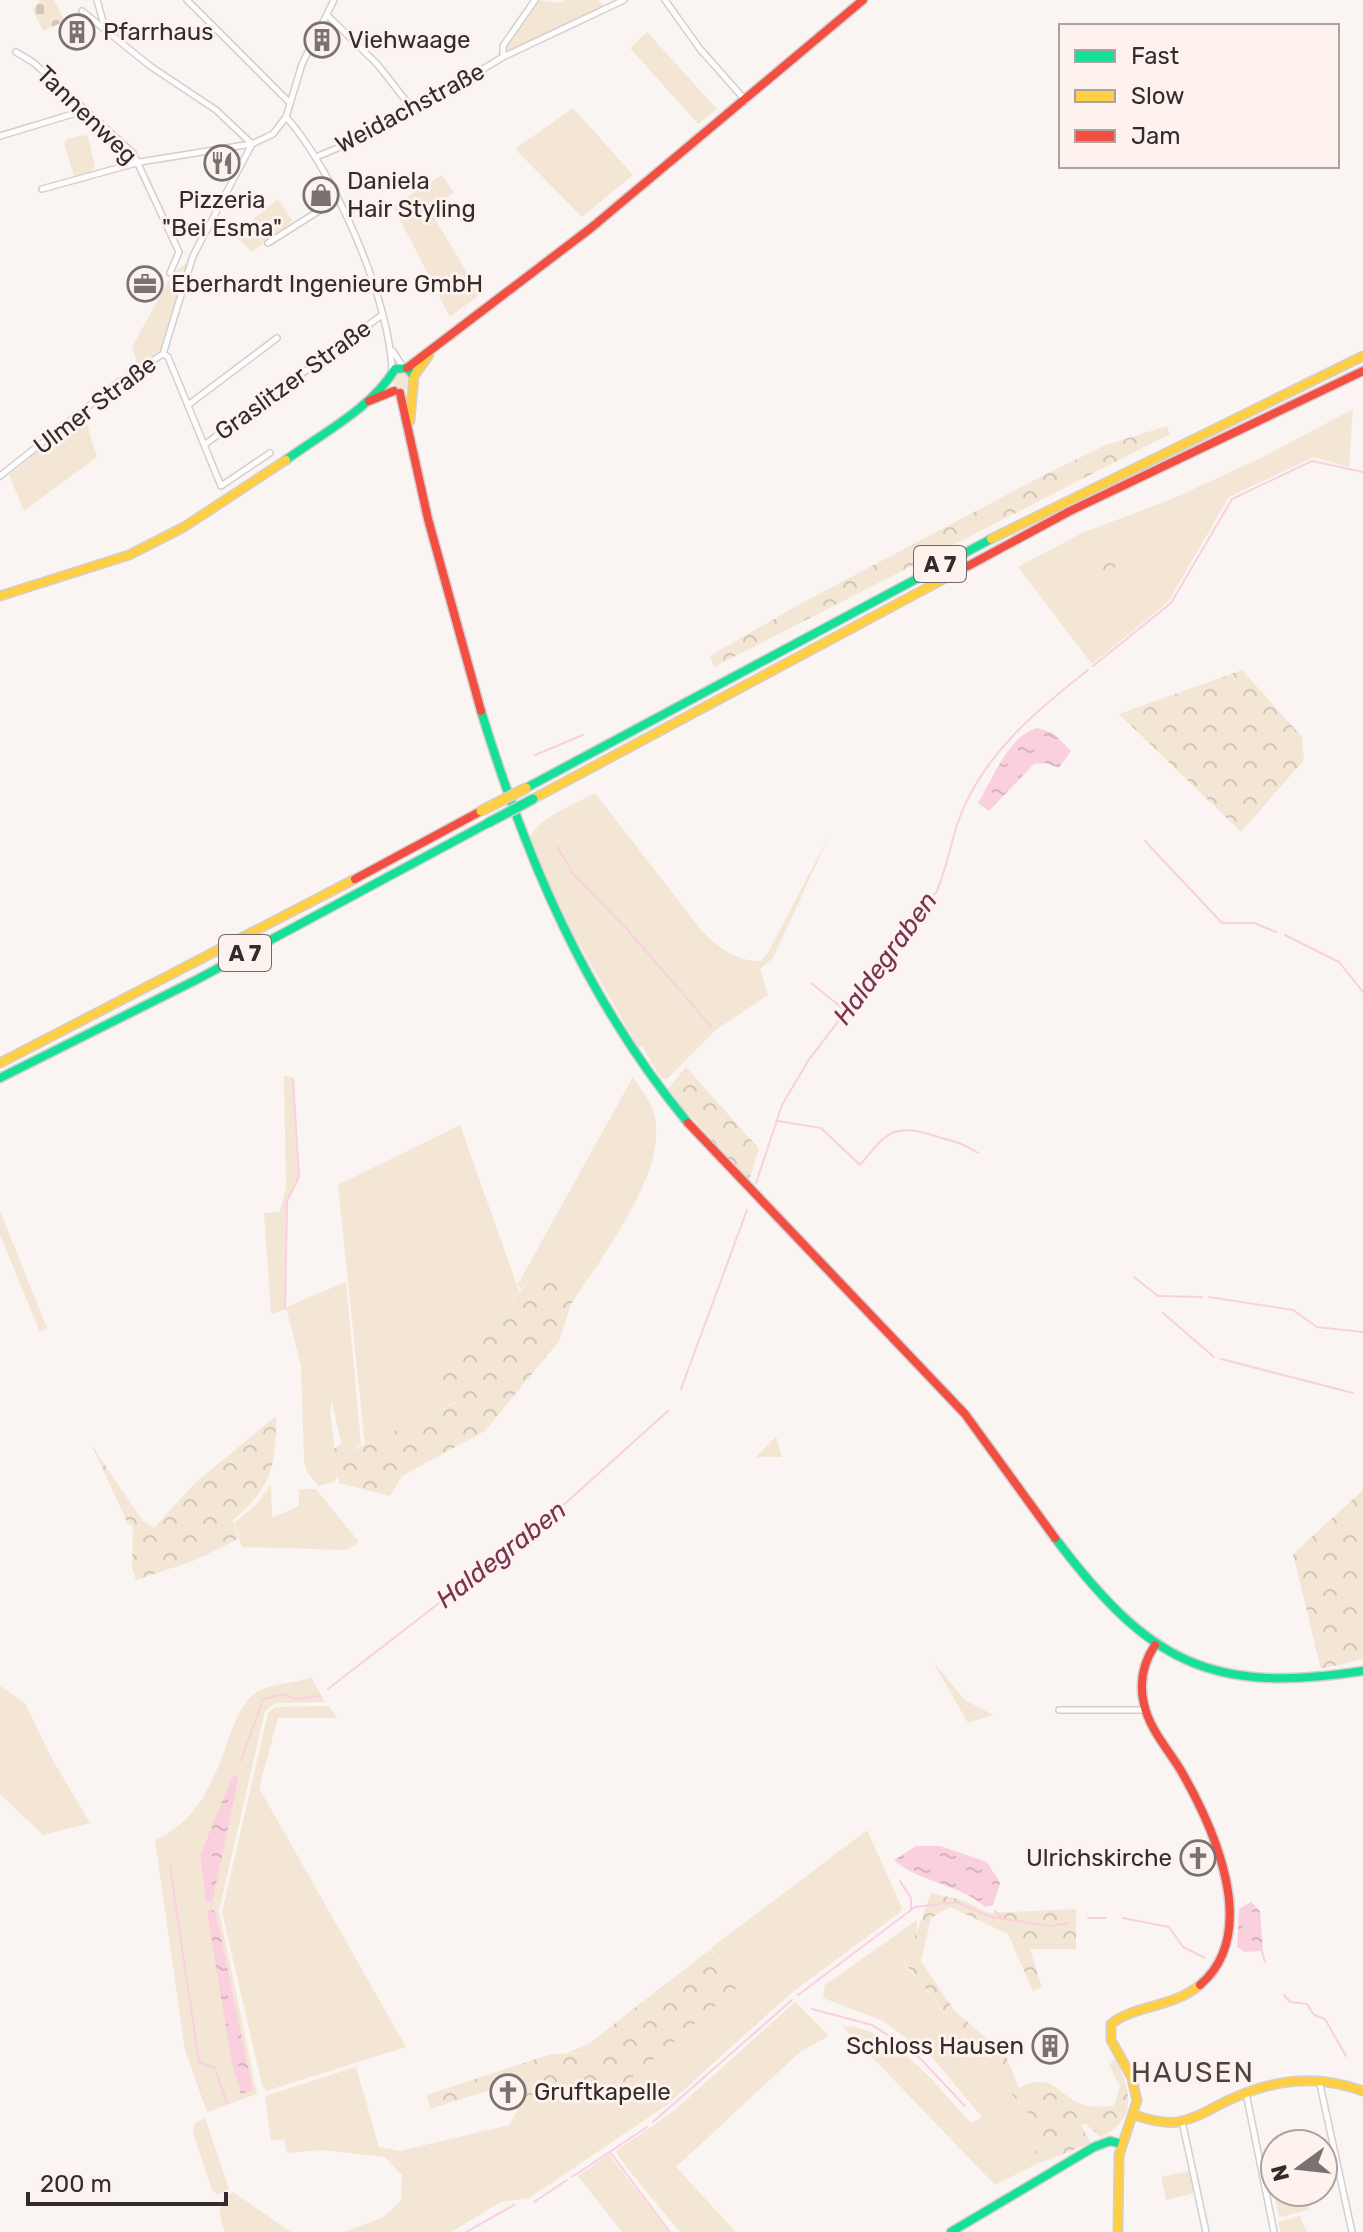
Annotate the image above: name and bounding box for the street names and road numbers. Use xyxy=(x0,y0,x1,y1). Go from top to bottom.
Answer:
street label: Weidachstraße xyxy=(331,57,489,159)
street label: Tannenweg xyxy=(31,60,143,170)
street label: Graslitzer Straße xyxy=(210,314,376,446)
street label: Ulmer Straße xyxy=(28,350,162,460)
road number: A 7 xyxy=(914,546,966,582)
road number: A 7 xyxy=(219,935,271,971)

